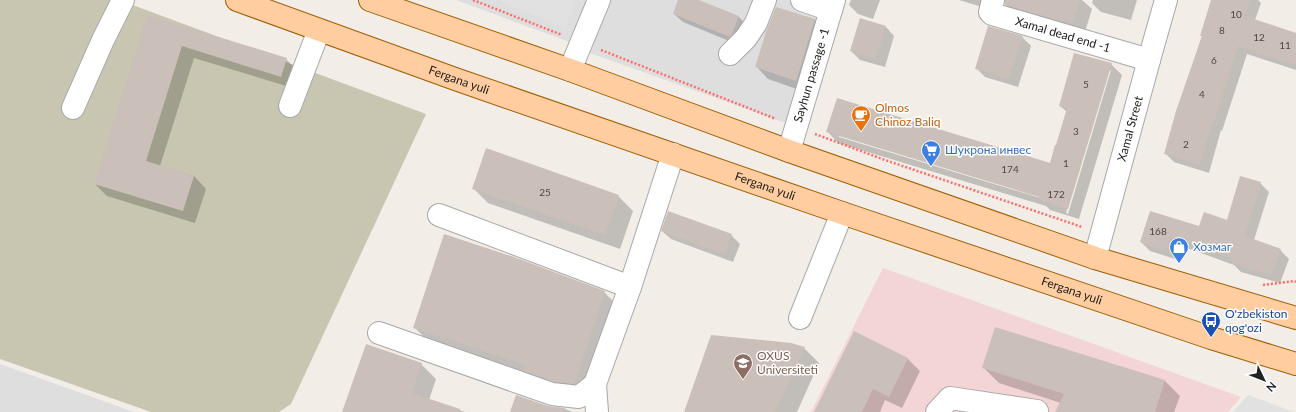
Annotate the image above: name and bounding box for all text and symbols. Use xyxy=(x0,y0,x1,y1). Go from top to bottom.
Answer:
house number: 10 xyxy=(1230,8,1242,20)
street label: Xamal dead end -1 xyxy=(1014,13,1112,55)
house number: 8 xyxy=(1219,24,1225,36)
street label: Sayhun passage -1 xyxy=(790,26,832,124)
house number: 12 xyxy=(1253,31,1265,43)
house number: 11 xyxy=(1279,39,1291,51)
house number: 6 xyxy=(1211,54,1217,66)
street label: Fergana yuli xyxy=(427,62,491,97)
house number: 5 xyxy=(1083,78,1089,90)
house number: 4 xyxy=(1199,88,1205,100)
street label: Xamal Street xyxy=(1114,94,1146,163)
place label: Olmos Chinoz Baliq xyxy=(875,100,941,129)
cafe icon: Olmos Chinoz Baliq xyxy=(850,104,872,132)
house number: 3 xyxy=(1073,125,1079,137)
house number: 2 xyxy=(1183,138,1189,150)
supermarket icon: Шукрона инвес xyxy=(920,139,942,167)
place label: Шукрона инвес xyxy=(945,142,1031,157)
house number: 1 xyxy=(1063,157,1069,169)
house number: 174 xyxy=(1001,163,1019,175)
street label: Fergana yuli xyxy=(733,168,798,203)
house number: 25 xyxy=(539,186,551,198)
house number: 172 xyxy=(1047,188,1065,200)
house number: 168 xyxy=(1149,225,1167,237)
shop icon: Хозмаг xyxy=(1168,236,1190,264)
place label: Хозмаг xyxy=(1193,239,1232,254)
street label: Fergana yuli xyxy=(1040,273,1104,308)
place label: O'zbekiston qog'ozi xyxy=(1225,306,1287,335)
bus stop icon: O'zbekiston qog'ozi xyxy=(1200,310,1222,338)
place label: OXUS Universiteti xyxy=(757,348,818,377)
school or university icon: OXUS Universiteti xyxy=(732,352,754,380)
north arrow xyxy=(1244,360,1284,400)
text: N xyxy=(1264,380,1279,395)

